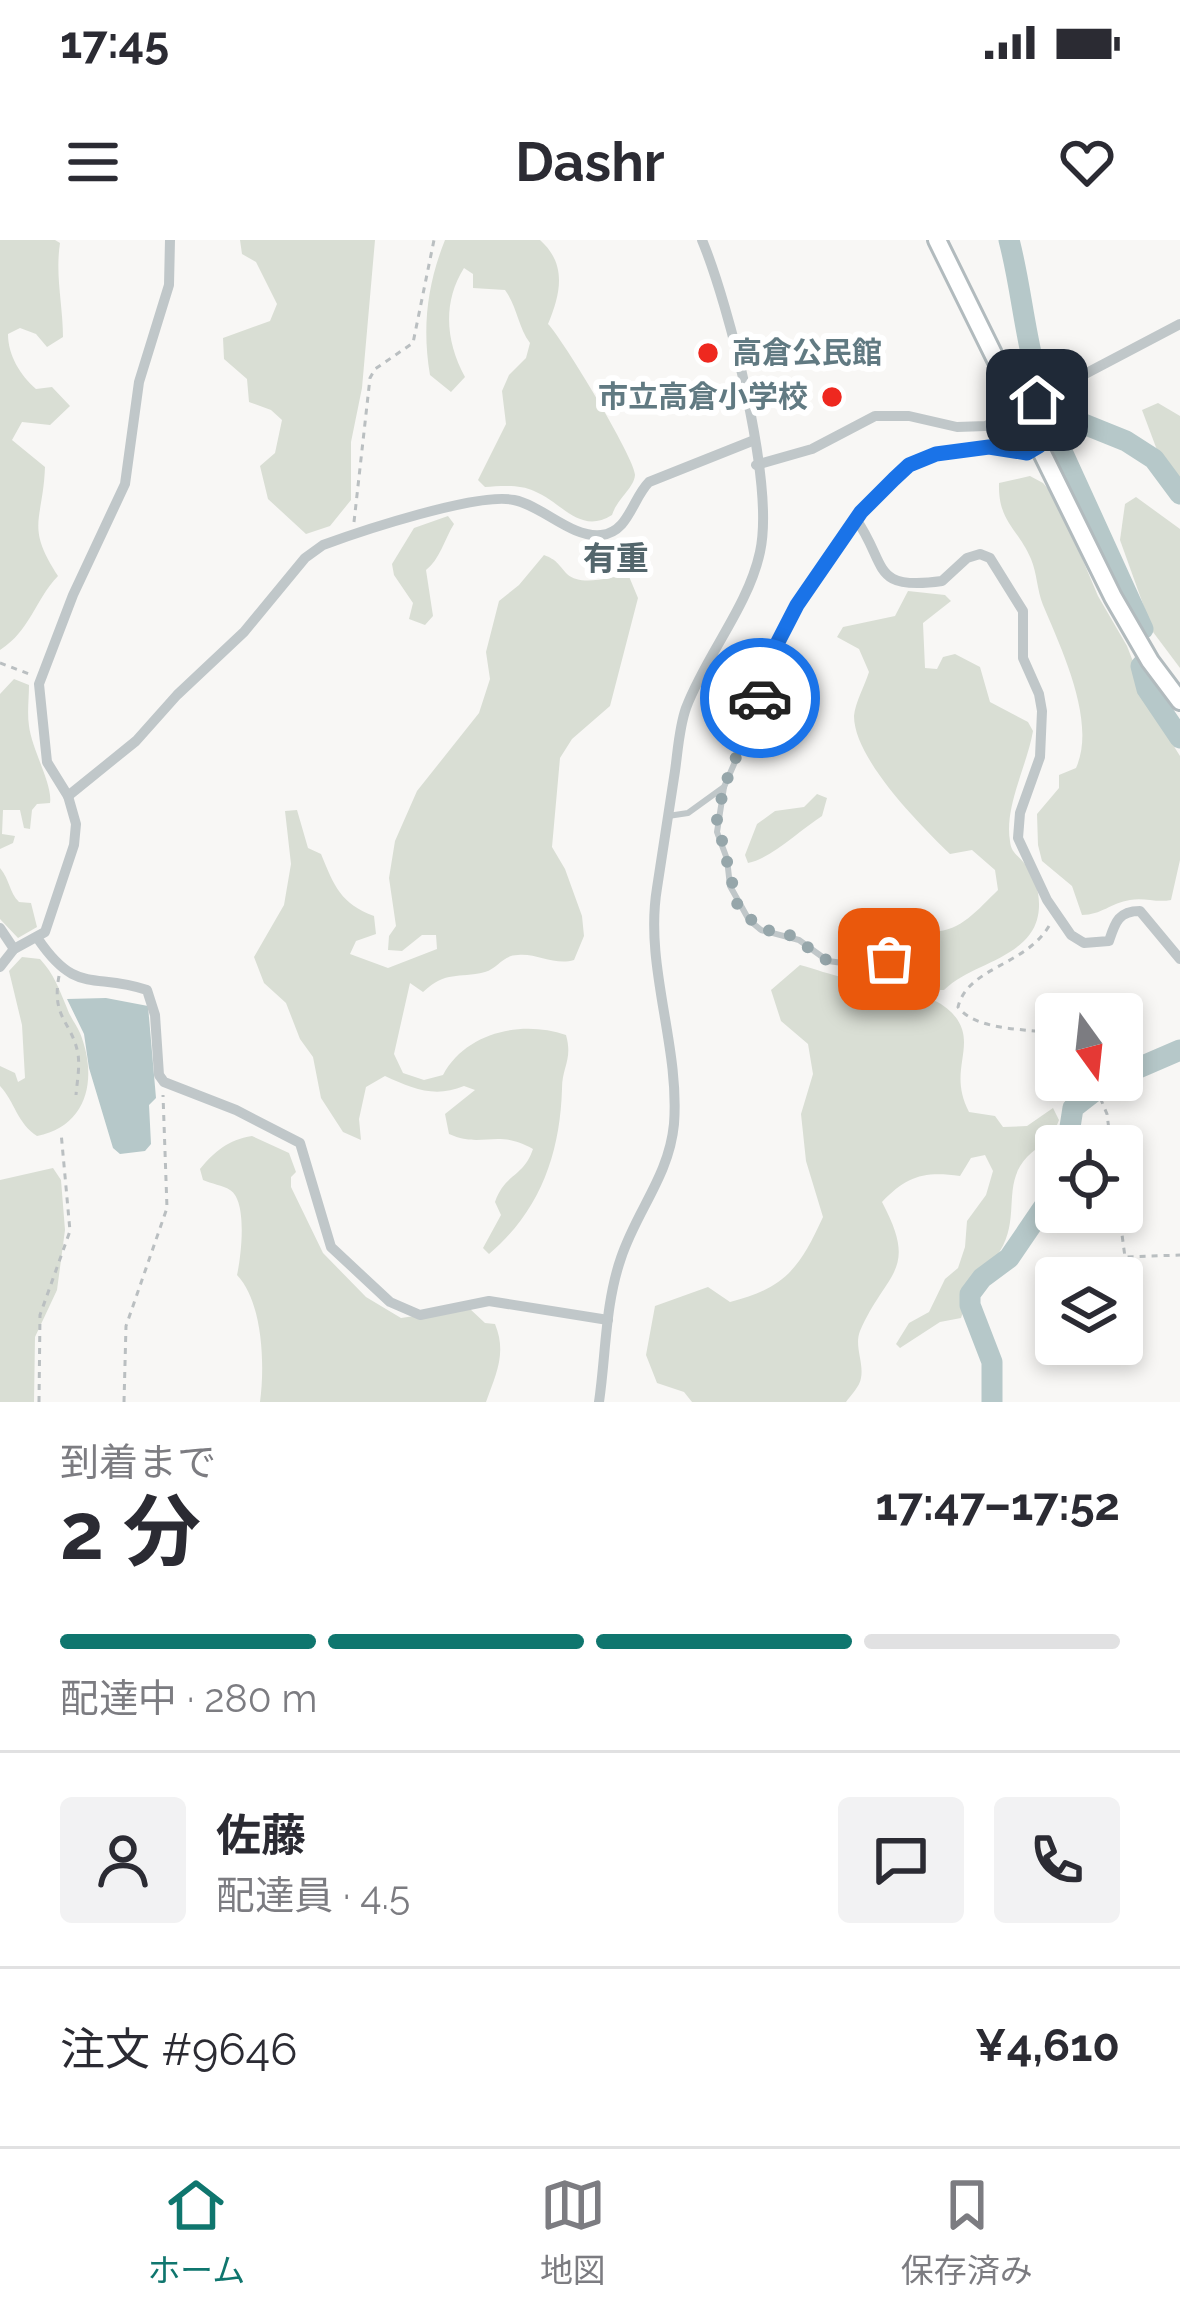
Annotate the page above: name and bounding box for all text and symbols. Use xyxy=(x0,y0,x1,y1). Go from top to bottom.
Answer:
text: 17:45 xyxy=(60,16,169,69)
icon: menu xyxy=(60,129,126,195)
icon: heart xyxy=(1054,129,1120,195)
text: Dashr xyxy=(515,130,665,194)
place label: 高倉公民館 xyxy=(732,335,882,370)
marker: 高倉公民館 xyxy=(695,340,721,366)
pin xyxy=(986,349,1088,451)
icon: home xyxy=(1004,367,1070,433)
place label: 市立高倉小学校 xyxy=(598,379,808,414)
marker: 市立高倉小学校 xyxy=(819,384,845,410)
district label: 有重 xyxy=(583,539,649,578)
courier xyxy=(700,638,820,758)
icon: car xyxy=(727,665,793,731)
pin xyxy=(838,908,940,1010)
icon: bag xyxy=(856,926,922,992)
north arrow xyxy=(1035,993,1143,1101)
map controls xyxy=(1035,993,1143,1365)
button: locate xyxy=(1035,1125,1143,1233)
button: layers xyxy=(1035,1257,1143,1365)
text: 到着まで xyxy=(60,1439,216,1485)
text: 17:47–17:52 xyxy=(875,1478,1120,1531)
text: 2 分 xyxy=(60,1486,201,1577)
text: 配達中 · 280 m xyxy=(60,1675,317,1721)
button: person xyxy=(60,1797,186,1923)
button: chat xyxy=(838,1797,964,1923)
button: phone xyxy=(994,1797,1120,1923)
text: 佐藤 xyxy=(216,1809,306,1862)
text: 配達員 · 4.5 xyxy=(216,1872,410,1918)
text: ¥4,610 xyxy=(975,2019,1120,2072)
text: 注文 #9646 xyxy=(60,2023,297,2076)
tab: ホーム xyxy=(147,2172,245,2292)
tab: 地図 xyxy=(540,2172,606,2292)
tab: 保存済み xyxy=(901,2172,1033,2292)

